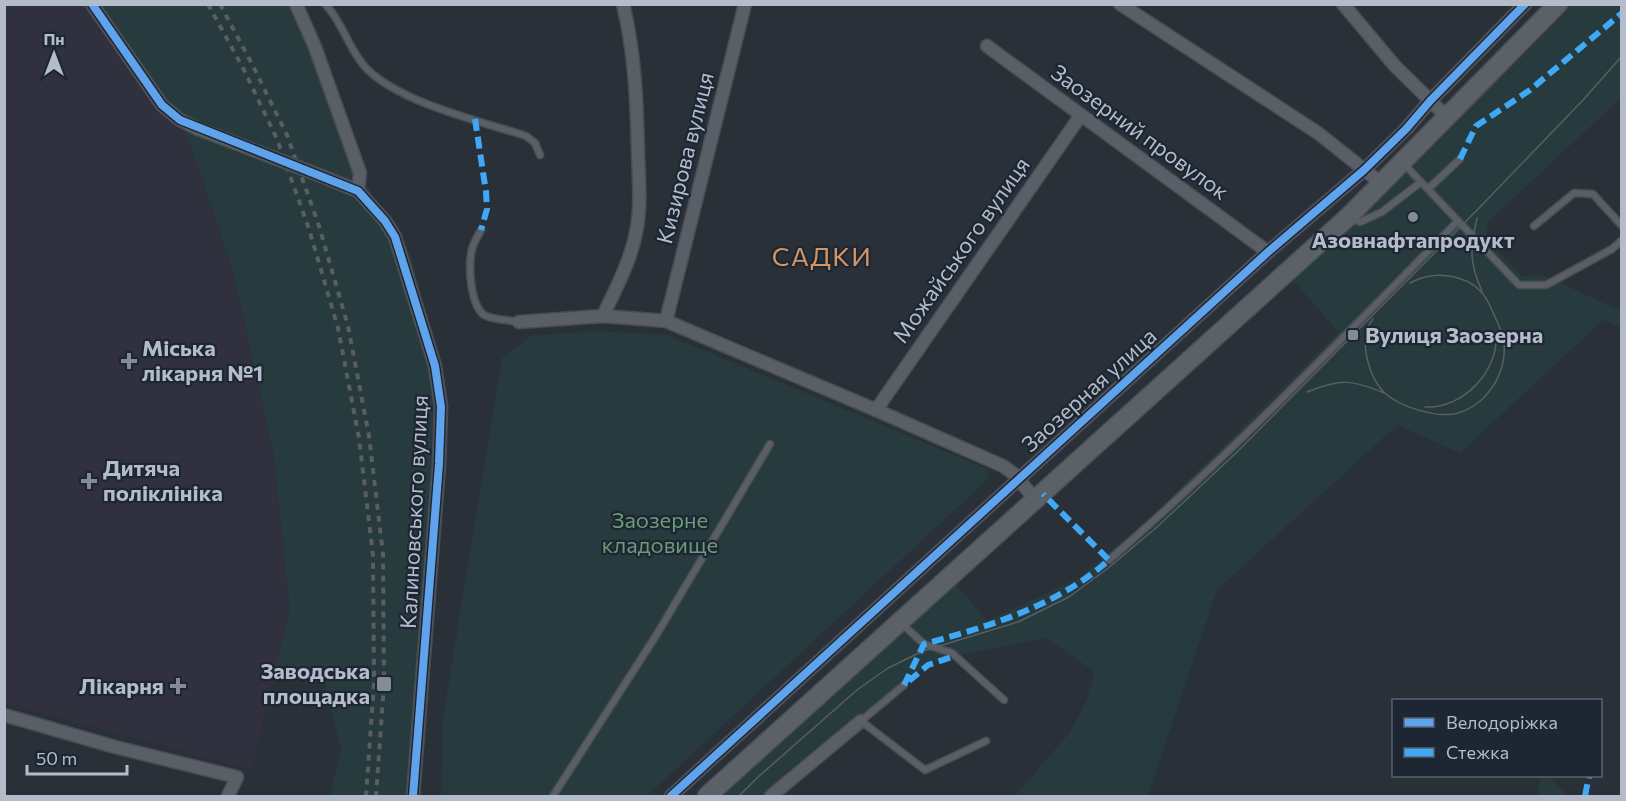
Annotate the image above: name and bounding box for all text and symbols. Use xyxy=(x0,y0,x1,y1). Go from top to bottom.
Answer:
north arrow xyxy=(24,24,84,84)
text: Пн xyxy=(43,29,65,48)
street label: Заозерний провулок xyxy=(1046,58,1234,205)
street label: Кизирова вулиця xyxy=(650,69,719,246)
street label: Можайського вулиця xyxy=(886,152,1035,348)
marker: Азовнафтапродукт xyxy=(1406,210,1420,224)
place label: Азовнафтапродукт xyxy=(1311,226,1515,253)
district label: САДКИ xyxy=(772,240,872,271)
place label: Вулиця Заозерна xyxy=(1365,321,1543,348)
street label: Заозерная улица xyxy=(1016,322,1162,457)
marker: Вулиця Заозерна xyxy=(1346,328,1360,342)
place label: Міська лікарня №1 xyxy=(142,334,263,386)
marker: Міська лікарня №1 xyxy=(120,352,138,370)
street label: Калиновського вулиця xyxy=(394,394,433,630)
place label: Дитяча поліклініка xyxy=(103,454,223,506)
marker: Дитяча поліклініка xyxy=(80,472,98,490)
park label: Заозерне кладовище xyxy=(602,506,718,558)
place label: Заводська площадка xyxy=(260,657,370,709)
place label: Лікарня xyxy=(79,672,164,699)
marker: Заводська площадка xyxy=(375,675,393,693)
marker: Лікарня xyxy=(169,677,187,695)
legend xyxy=(1392,699,1602,777)
text: Велодоріжка xyxy=(1446,711,1558,733)
scale bar xyxy=(27,738,128,776)
text: Стежка xyxy=(1446,741,1509,763)
text: 50 m xyxy=(36,747,77,769)

